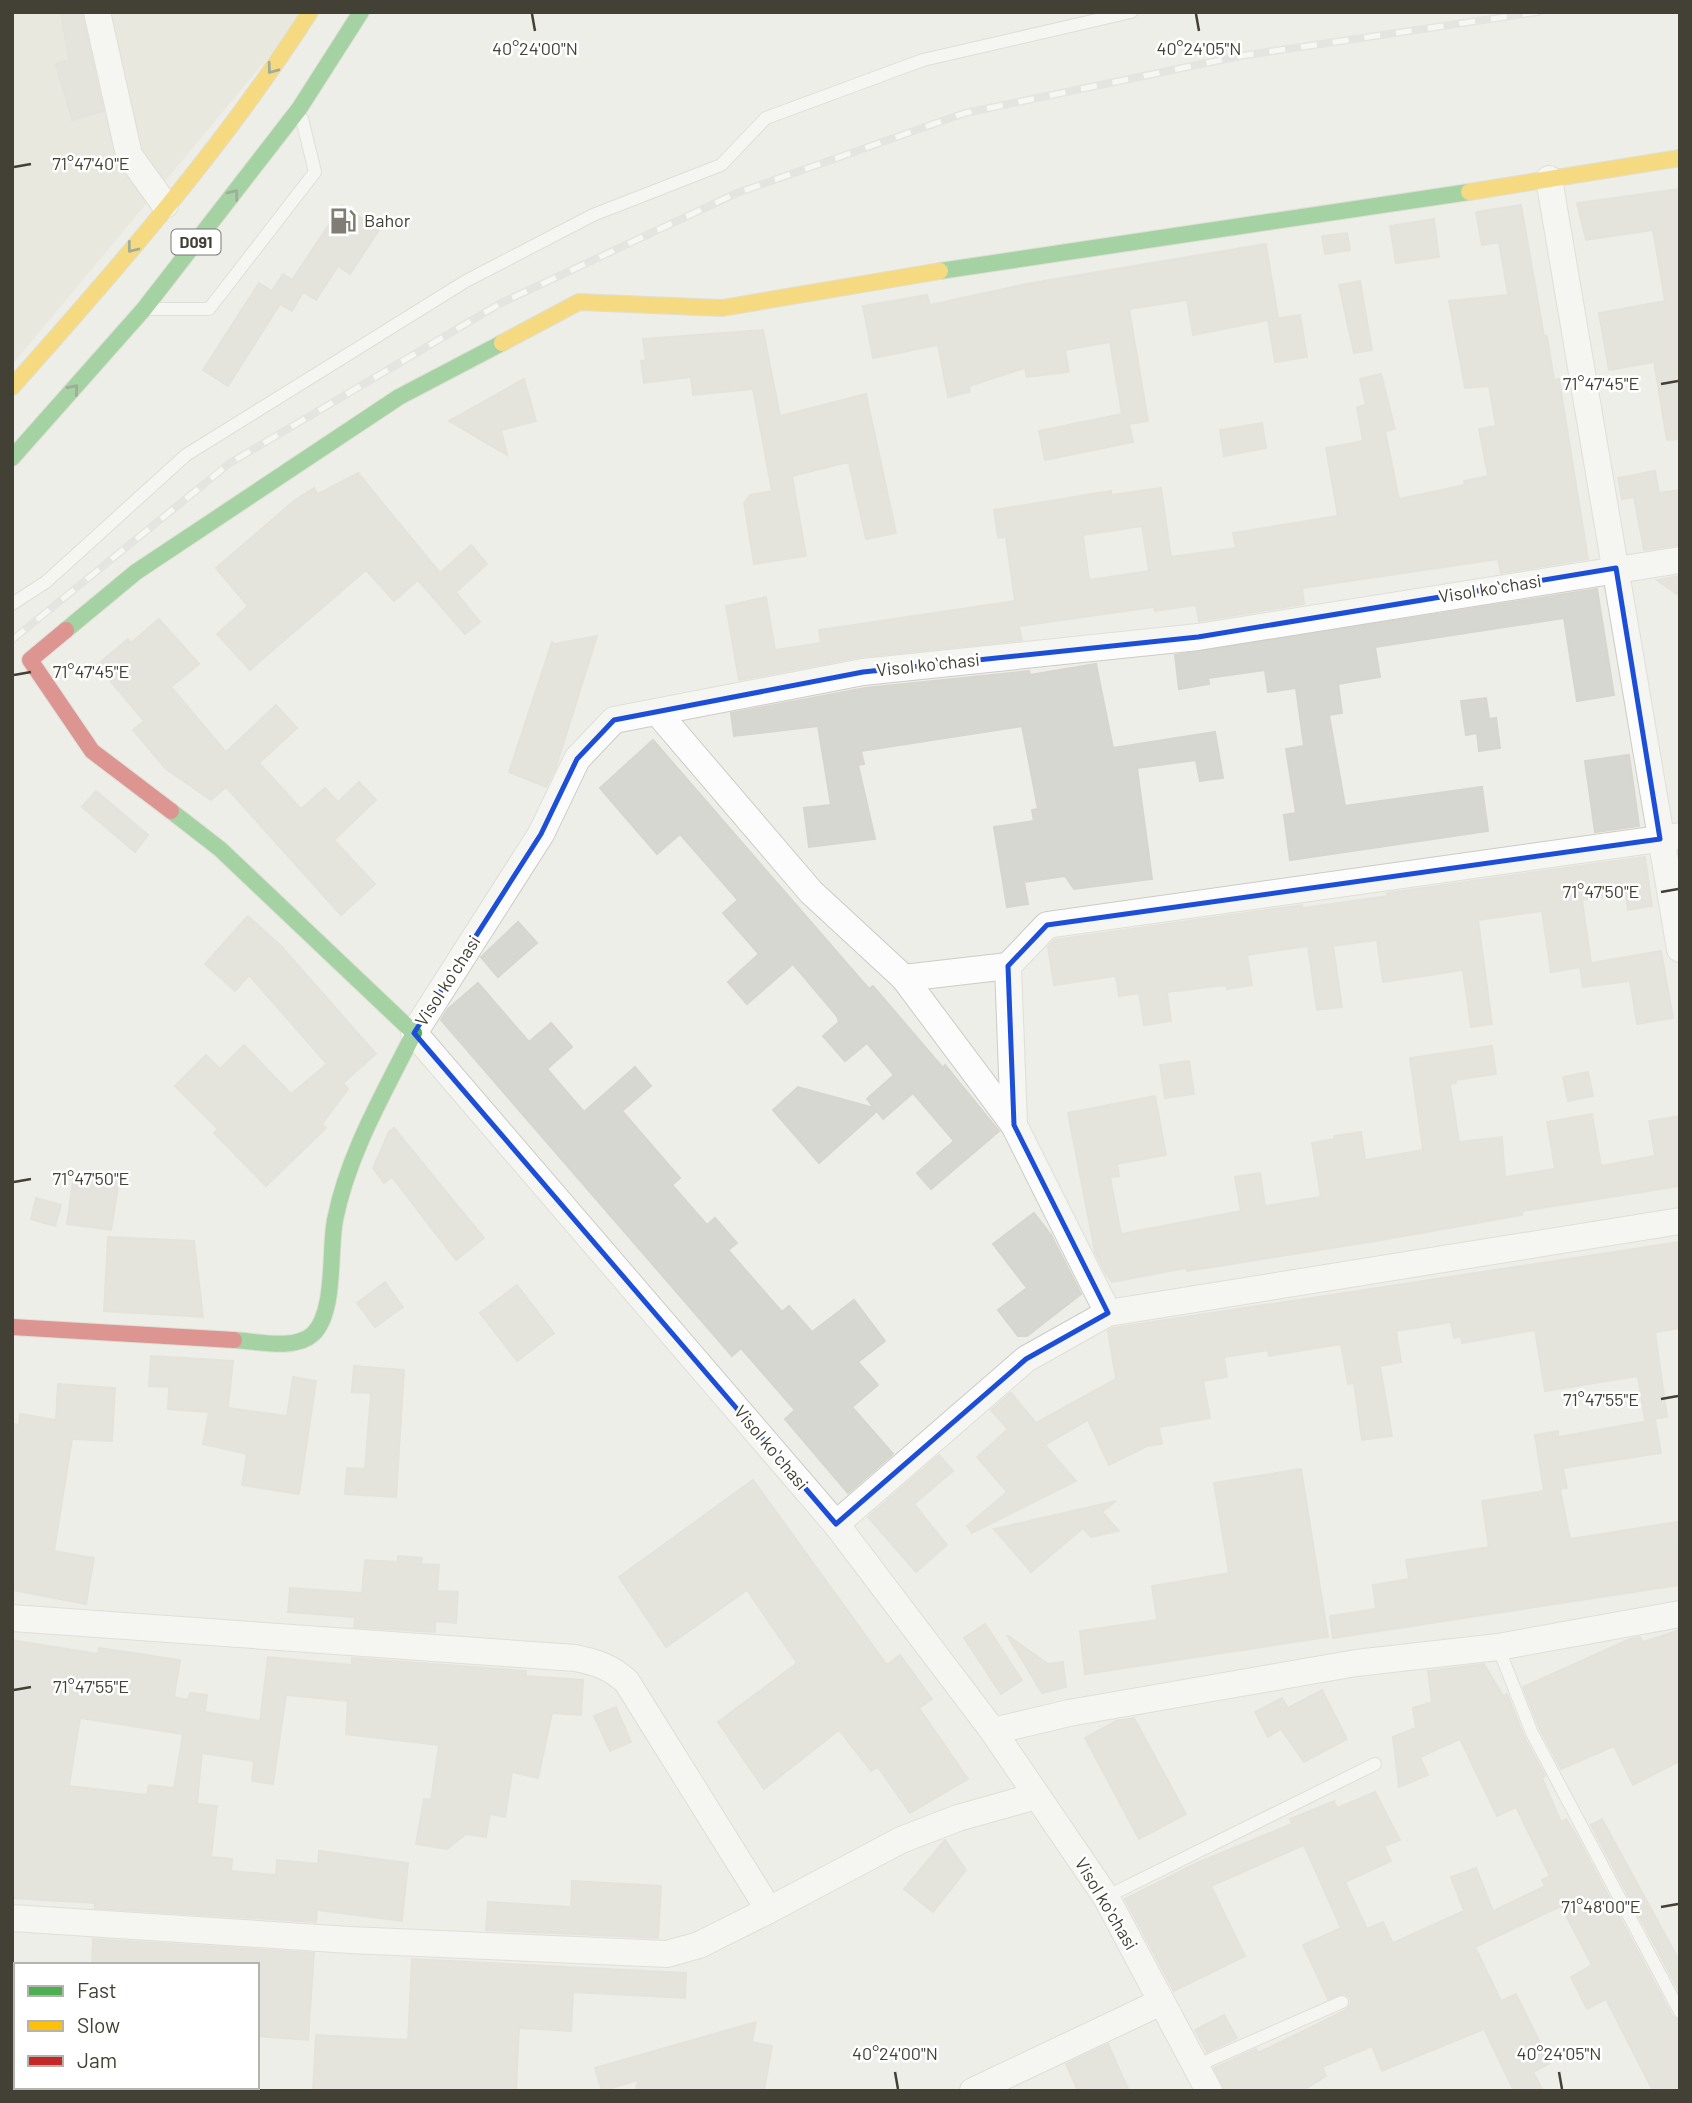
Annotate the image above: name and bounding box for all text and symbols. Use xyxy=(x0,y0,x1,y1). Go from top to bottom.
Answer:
text: 40°24'00"N xyxy=(492,37,578,59)
text: 40°24'05"N xyxy=(1157,37,1241,59)
one-way arrow xyxy=(268,61,281,74)
text: 71°47'40"E xyxy=(52,152,130,174)
one-way arrow xyxy=(225,189,238,201)
fuel station icon: Bahor xyxy=(328,206,358,236)
place label: Bahor xyxy=(364,209,411,231)
road number: D091 xyxy=(172,230,220,254)
one-way arrow xyxy=(127,240,140,253)
text: 71°47'45"E xyxy=(1563,372,1639,394)
one-way arrow xyxy=(66,384,78,397)
street label: Visol koʻchasi xyxy=(1437,569,1543,607)
street label: Visol koʻchasi xyxy=(875,648,981,680)
text: 71°47'45"E xyxy=(53,660,129,682)
text: 71°47'50"E xyxy=(1562,880,1640,902)
street label: Visol koʻchasi xyxy=(410,931,485,1030)
text: 71°47'50"E xyxy=(52,1167,130,1189)
text: 71°47'55"E xyxy=(1563,1388,1639,1410)
street label: Visol koʻchasi xyxy=(730,1400,814,1494)
text: 71°47'55"E xyxy=(53,1675,129,1697)
street label: Visol koʻchasi xyxy=(1071,1853,1143,1954)
text: 71°48'00"E xyxy=(1561,1895,1641,1917)
legend xyxy=(14,1963,259,2089)
text: Fast xyxy=(77,1977,117,2002)
text: Slow xyxy=(77,2012,120,2037)
text: 40°24'00"N xyxy=(852,2042,938,2064)
text: 40°24'05"N xyxy=(1517,2042,1601,2064)
text: Jam xyxy=(77,2047,117,2072)

